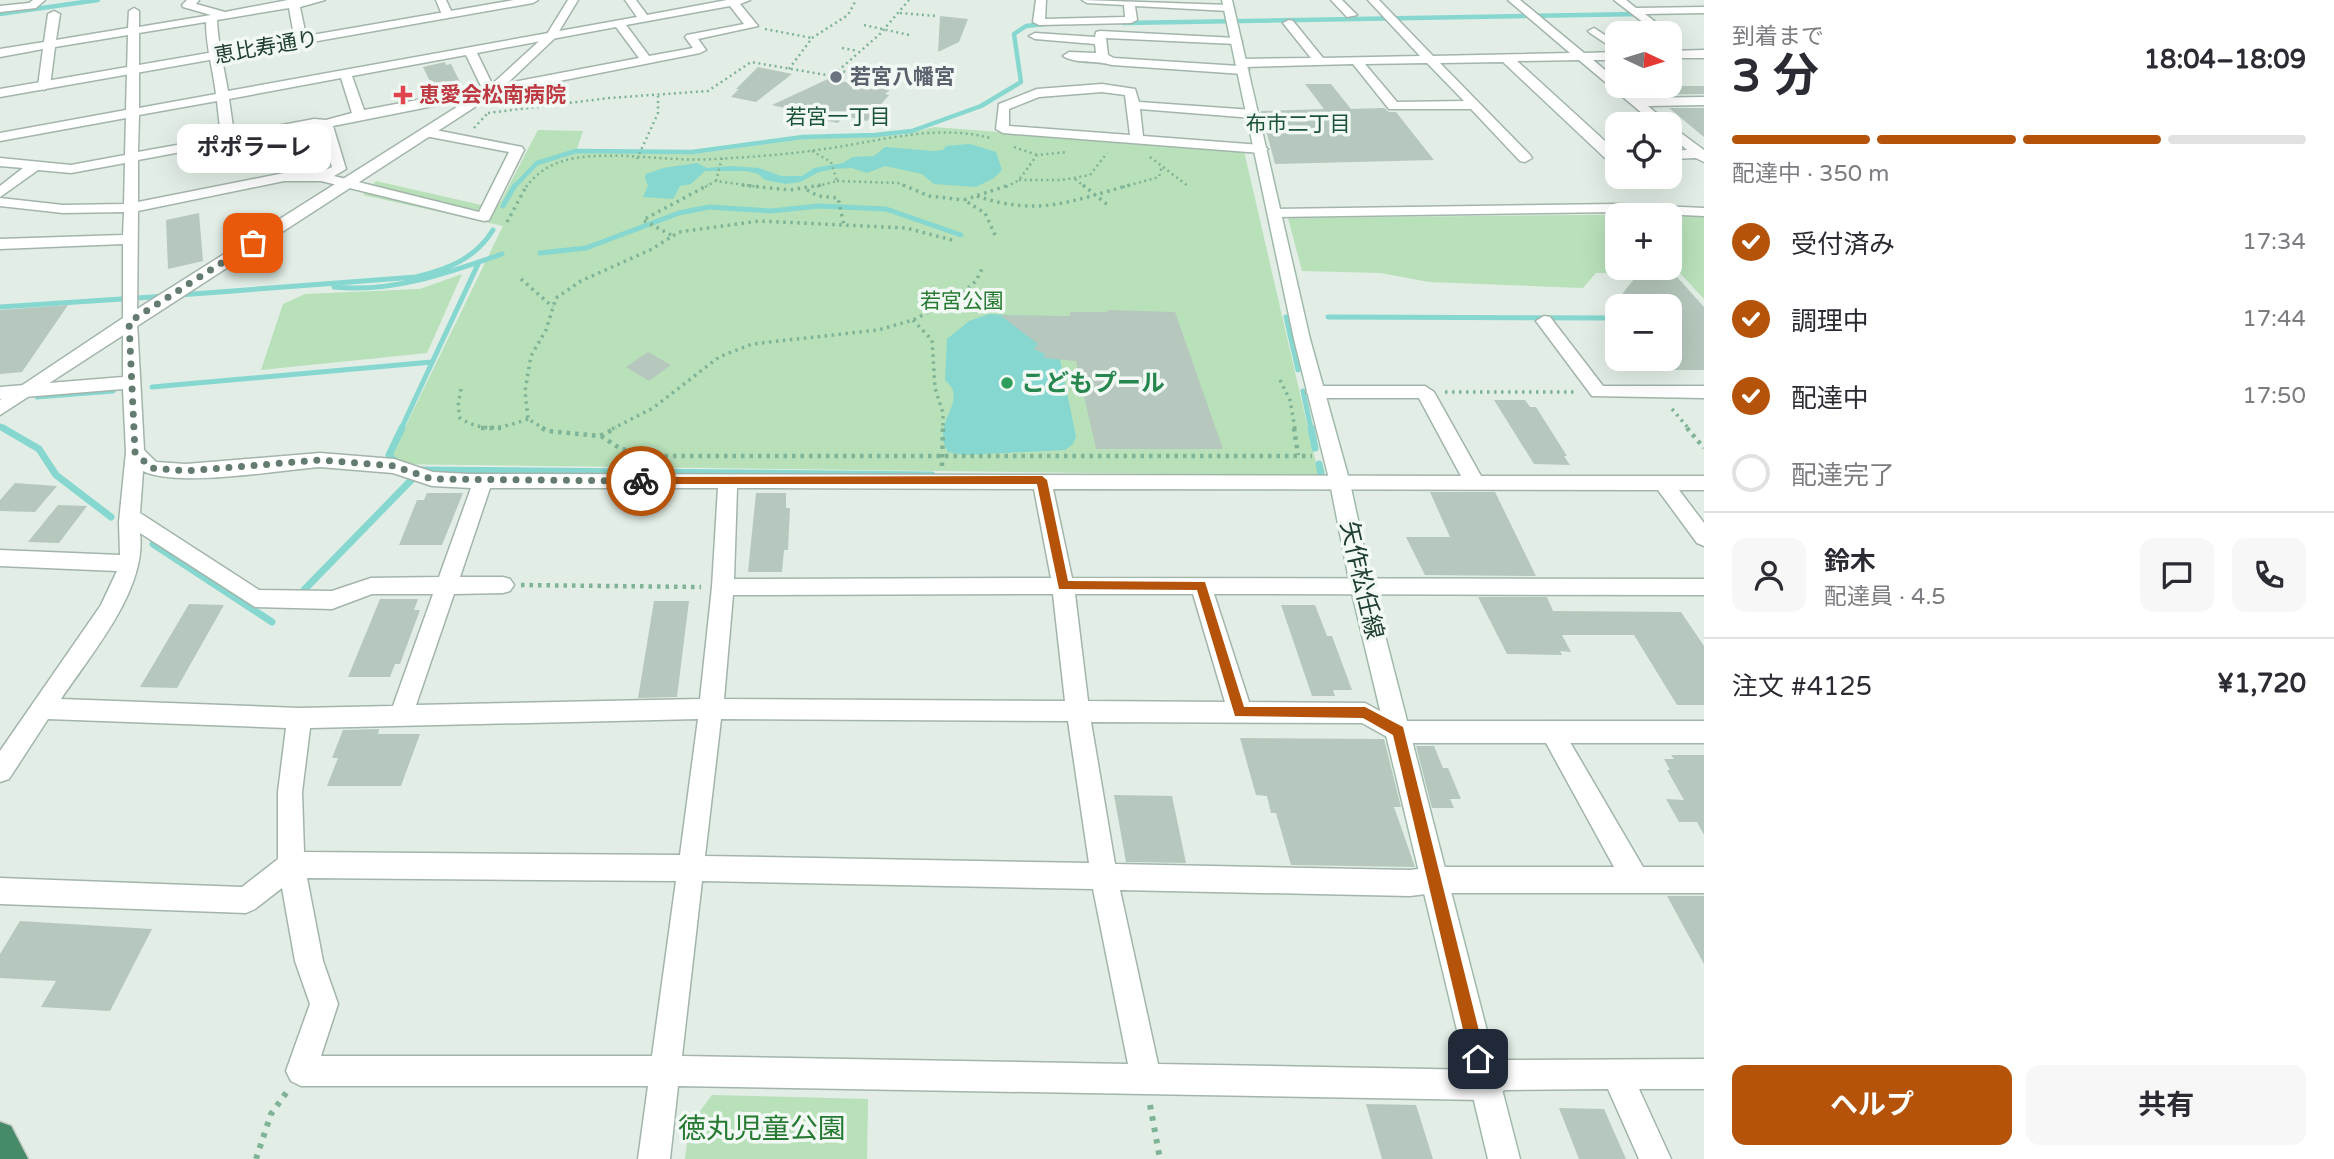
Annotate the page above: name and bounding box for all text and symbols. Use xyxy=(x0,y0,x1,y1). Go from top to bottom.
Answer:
north arrow xyxy=(1605,21,1682,98)
map controls xyxy=(1605,21,1682,371)
text: 到着まで xyxy=(1732,23,1824,51)
street label: 恵比寿通り xyxy=(212,26,320,69)
text: 18:04–18:09 xyxy=(2144,44,2306,75)
text: 3 分 xyxy=(1732,49,1819,104)
place label: 若宮八幡宮 xyxy=(850,65,955,90)
marker: 若宮八幡宮 xyxy=(828,69,844,85)
place label: 恵愛会松南病院 xyxy=(419,83,566,108)
marker: 恵愛会松南病院 xyxy=(393,85,413,105)
district label: 若宮一丁目 xyxy=(786,105,891,130)
district label: 布市二丁目 xyxy=(1246,112,1351,137)
button: locate xyxy=(1605,112,1682,189)
callout: ポポラーレ xyxy=(176,124,330,173)
text: ポポラーレ xyxy=(197,134,312,162)
text: 配達中 · 350 m xyxy=(1732,160,1889,188)
button: + xyxy=(1605,203,1682,280)
pin xyxy=(223,213,283,273)
icon: check xyxy=(1732,223,1770,261)
icon: bag xyxy=(234,224,272,262)
text: 17:34 xyxy=(2242,228,2306,256)
text: 受付済み xyxy=(1791,229,1895,260)
park label: 若宮公園 xyxy=(920,289,1004,314)
button: − xyxy=(1605,294,1682,371)
icon: check xyxy=(1732,300,1770,338)
text: 17:44 xyxy=(2242,305,2306,333)
text: 調理中 xyxy=(1791,306,1869,337)
place label: こどもプール xyxy=(1021,369,1165,398)
marker: こどもプール xyxy=(999,375,1015,391)
icon: check xyxy=(1732,377,1770,415)
text: 17:50 xyxy=(2242,382,2306,410)
text: 配達中 xyxy=(1791,383,1869,414)
courier xyxy=(606,446,676,516)
text: 配達完了 xyxy=(1791,460,1895,491)
icon: bike xyxy=(622,462,660,500)
street label: 矢作松任線 xyxy=(1334,518,1389,642)
button: person xyxy=(1732,538,1806,612)
button: chat xyxy=(2140,538,2214,612)
button: phone xyxy=(2232,538,2306,612)
text: 鈴木 xyxy=(1824,546,1876,577)
text: 配達員 · 4.5 xyxy=(1824,583,1946,611)
text: ¥1,720 xyxy=(2217,668,2306,699)
text: 注文 #4125 xyxy=(1732,671,1872,702)
pin xyxy=(1448,1029,1508,1089)
icon: home xyxy=(1459,1040,1497,1078)
button: ヘルプ xyxy=(1732,1065,2012,1145)
button: 共有 xyxy=(2026,1065,2306,1145)
park label: 徳丸児童公園 xyxy=(678,1112,846,1146)

